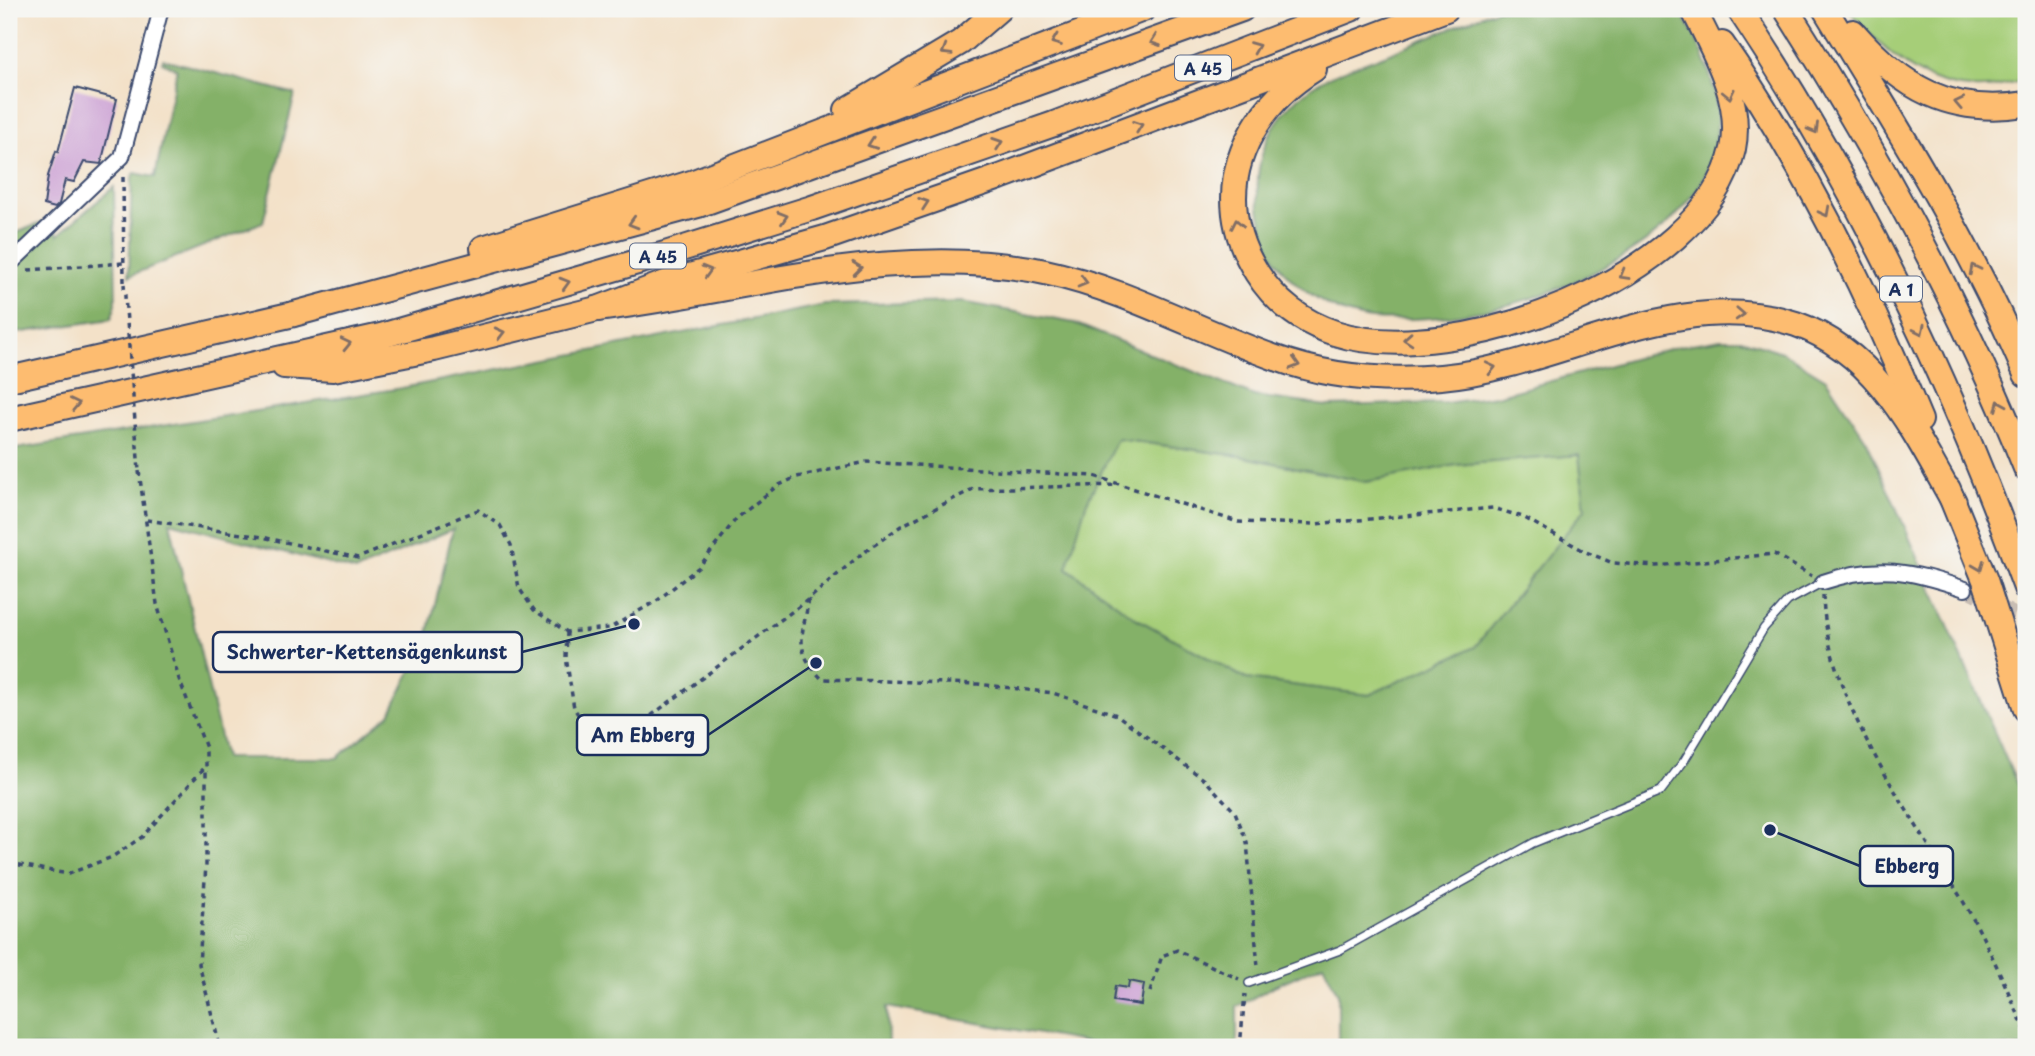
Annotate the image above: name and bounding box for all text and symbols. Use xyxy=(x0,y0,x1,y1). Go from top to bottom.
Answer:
one-way arrow xyxy=(1051,33,1063,47)
one-way arrow xyxy=(1149,33,1161,47)
one-way arrow xyxy=(1249,42,1261,56)
one-way arrow xyxy=(940,43,953,56)
road number: A 45 xyxy=(1175,55,1231,80)
one-way arrow xyxy=(1721,88,1735,100)
one-way arrow xyxy=(1953,97,1965,112)
one-way arrow xyxy=(1132,120,1144,134)
one-way arrow xyxy=(1806,122,1819,135)
one-way arrow xyxy=(866,135,878,149)
one-way arrow xyxy=(991,137,1004,151)
one-way arrow xyxy=(918,197,930,211)
one-way arrow xyxy=(1816,205,1830,217)
one-way arrow xyxy=(776,211,789,225)
one-way arrow xyxy=(627,215,639,229)
one-way arrow xyxy=(1231,218,1246,230)
road number: A 45 xyxy=(630,244,686,268)
one-way arrow xyxy=(852,261,863,276)
one-way arrow xyxy=(1969,264,1982,276)
one-way arrow xyxy=(701,265,713,280)
one-way arrow xyxy=(1618,267,1631,280)
one-way arrow xyxy=(1077,274,1089,288)
one-way arrow xyxy=(559,276,571,291)
road number: A 1 xyxy=(1880,276,1922,302)
one-way arrow xyxy=(1735,306,1746,321)
one-way arrow xyxy=(1912,323,1926,335)
one-way arrow xyxy=(494,327,506,341)
one-way arrow xyxy=(1402,332,1413,347)
one-way arrow xyxy=(340,338,352,352)
one-way arrow xyxy=(1289,355,1301,370)
one-way arrow xyxy=(1485,362,1497,377)
one-way arrow xyxy=(69,398,81,412)
one-way arrow xyxy=(1994,400,2008,412)
one-way arrow xyxy=(1971,559,1985,571)
callout: Schwerter-Kettensägenkunst xyxy=(213,632,522,672)
text: Schwerter-Kettensägenkunst xyxy=(227,637,507,665)
callout: Am Ebberg xyxy=(577,715,708,755)
text: Am Ebberg xyxy=(591,720,695,748)
callout: Ebberg xyxy=(1860,846,1953,886)
text: Ebberg xyxy=(1875,851,1939,879)

